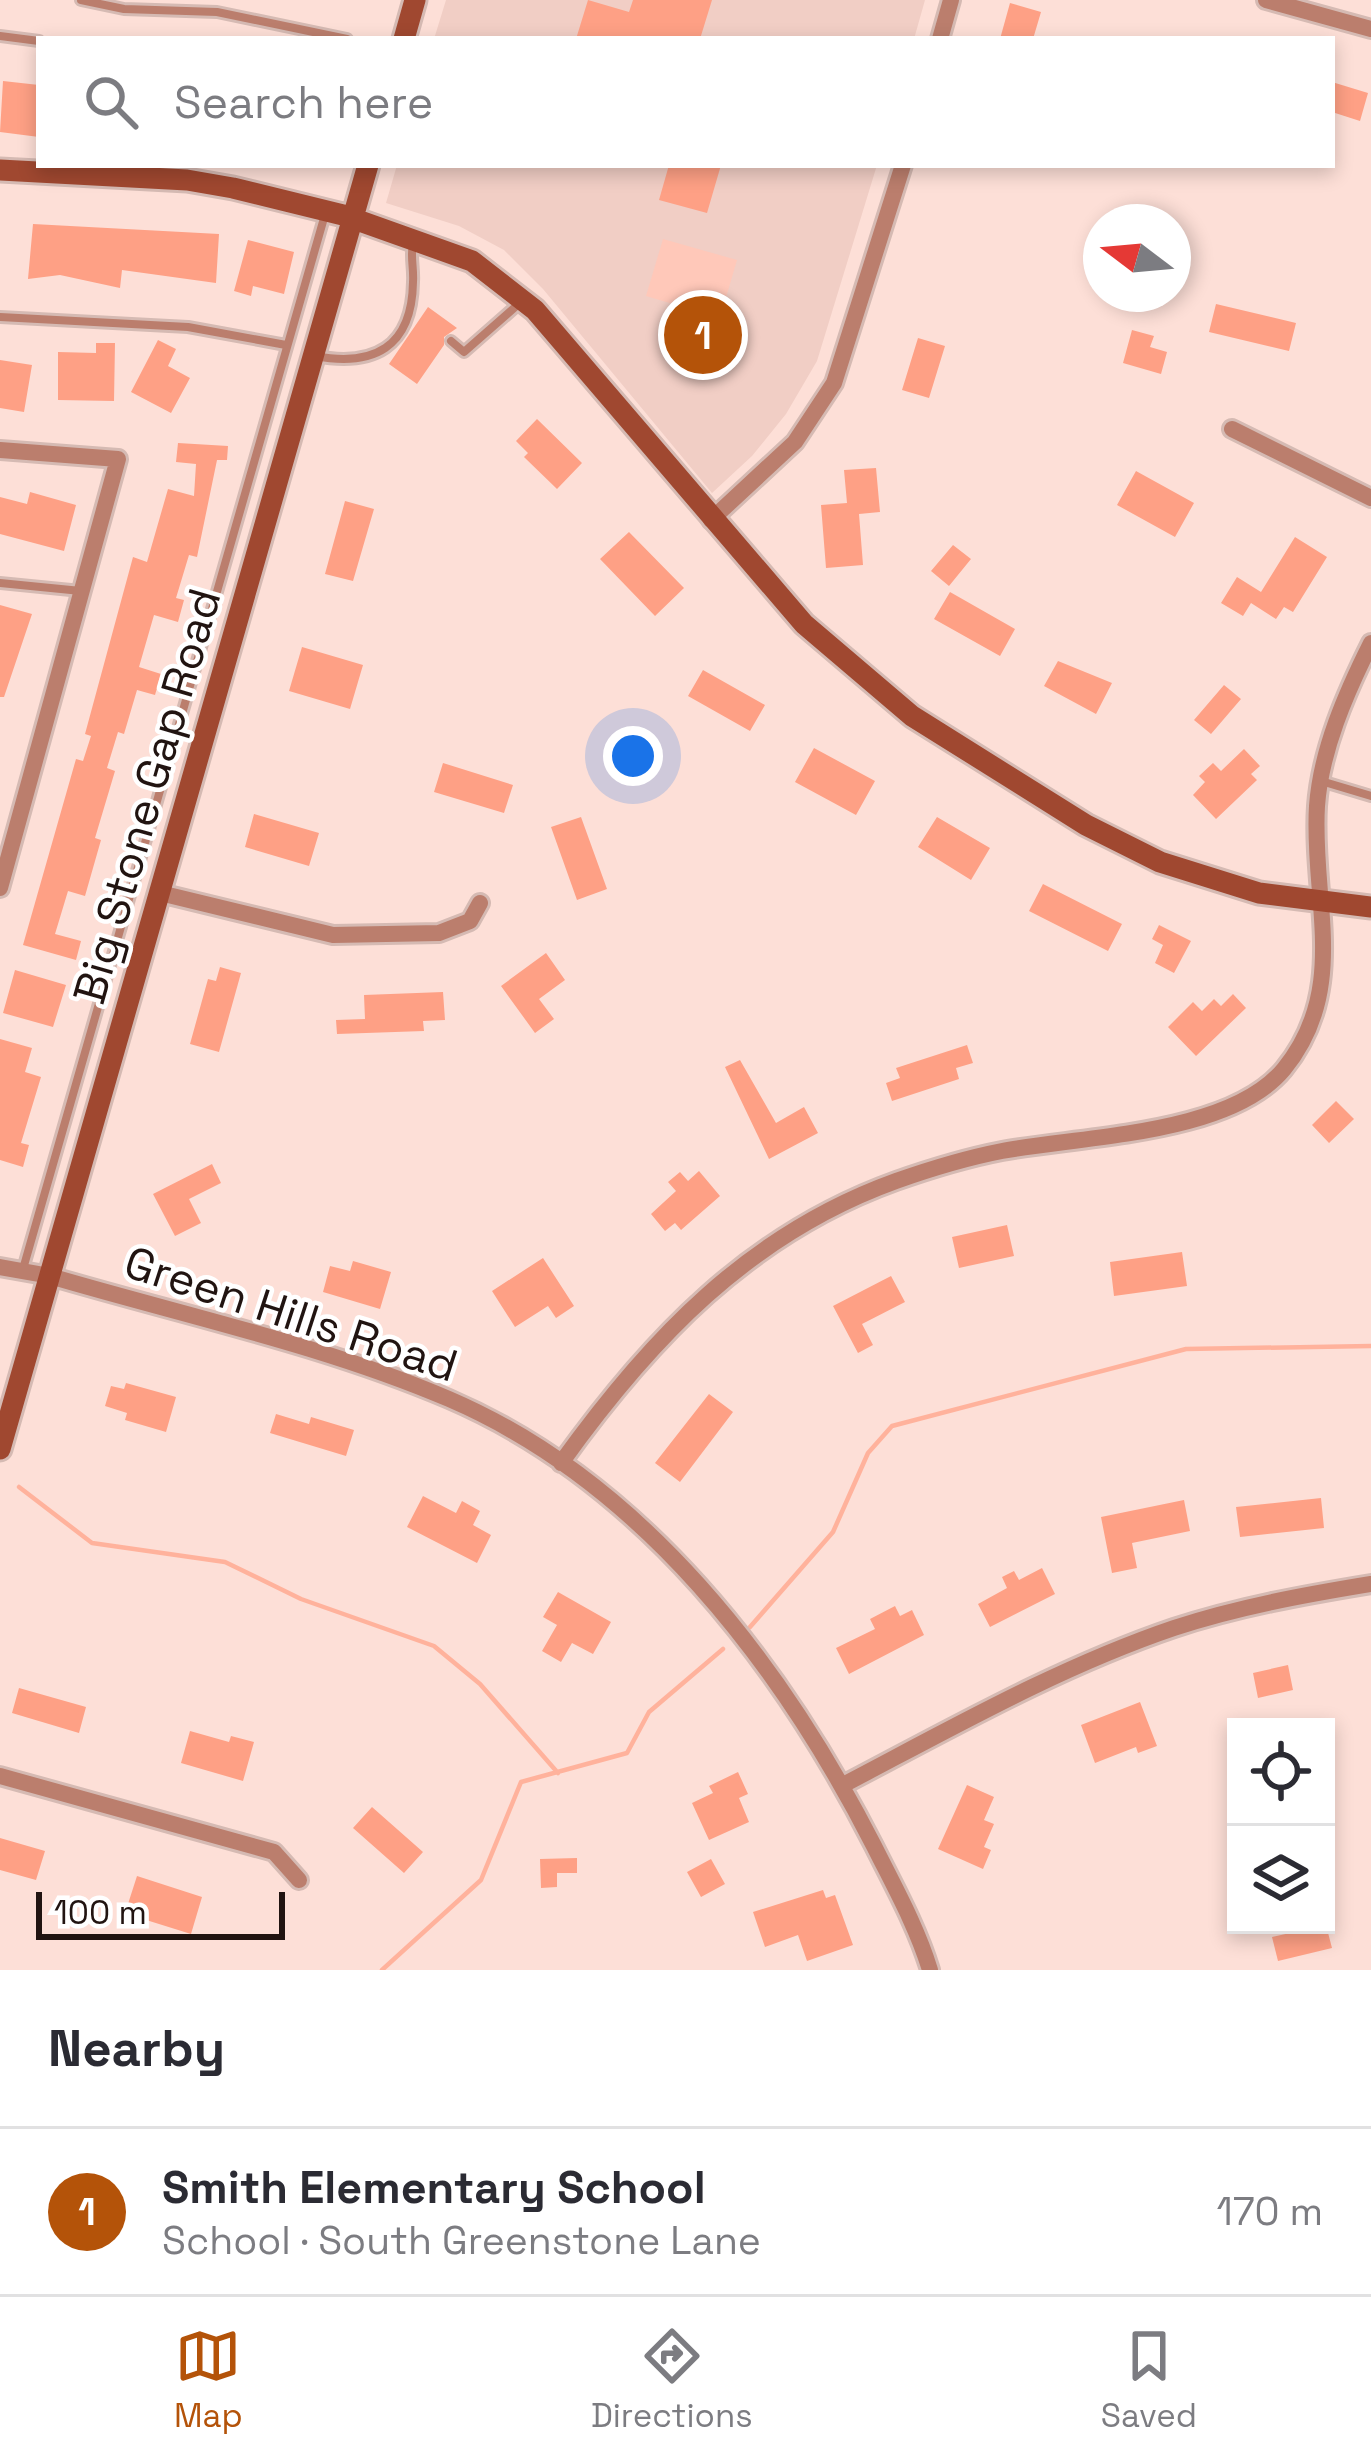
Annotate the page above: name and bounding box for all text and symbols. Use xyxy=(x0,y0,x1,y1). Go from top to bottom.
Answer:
search box xyxy=(36,36,1335,168)
icon: search xyxy=(78,69,144,135)
text: Search here xyxy=(174,74,433,131)
north arrow xyxy=(1083,204,1191,312)
pin: 1 xyxy=(664,290,742,380)
street label: Big Stone Gap Road xyxy=(61,582,233,1010)
your location xyxy=(603,726,663,786)
street label: Green Hills Road xyxy=(117,1233,465,1395)
map controls xyxy=(1227,1718,1335,1934)
button: locate xyxy=(1227,1718,1335,1826)
button: layers xyxy=(1227,1826,1335,1934)
scale bar xyxy=(36,1886,285,1939)
text: 100 m xyxy=(54,1892,147,1934)
text: Nearby xyxy=(48,2016,225,2081)
text: Smith Elementary School xyxy=(162,2159,706,2216)
text: 1 xyxy=(78,2187,96,2236)
text: 170 m xyxy=(1216,2187,1323,2236)
text: School · South Greenstone Lane xyxy=(162,2216,761,2265)
tab: Map xyxy=(174,2323,243,2437)
tab: Directions xyxy=(591,2323,753,2437)
tab: Saved xyxy=(1101,2323,1197,2437)

